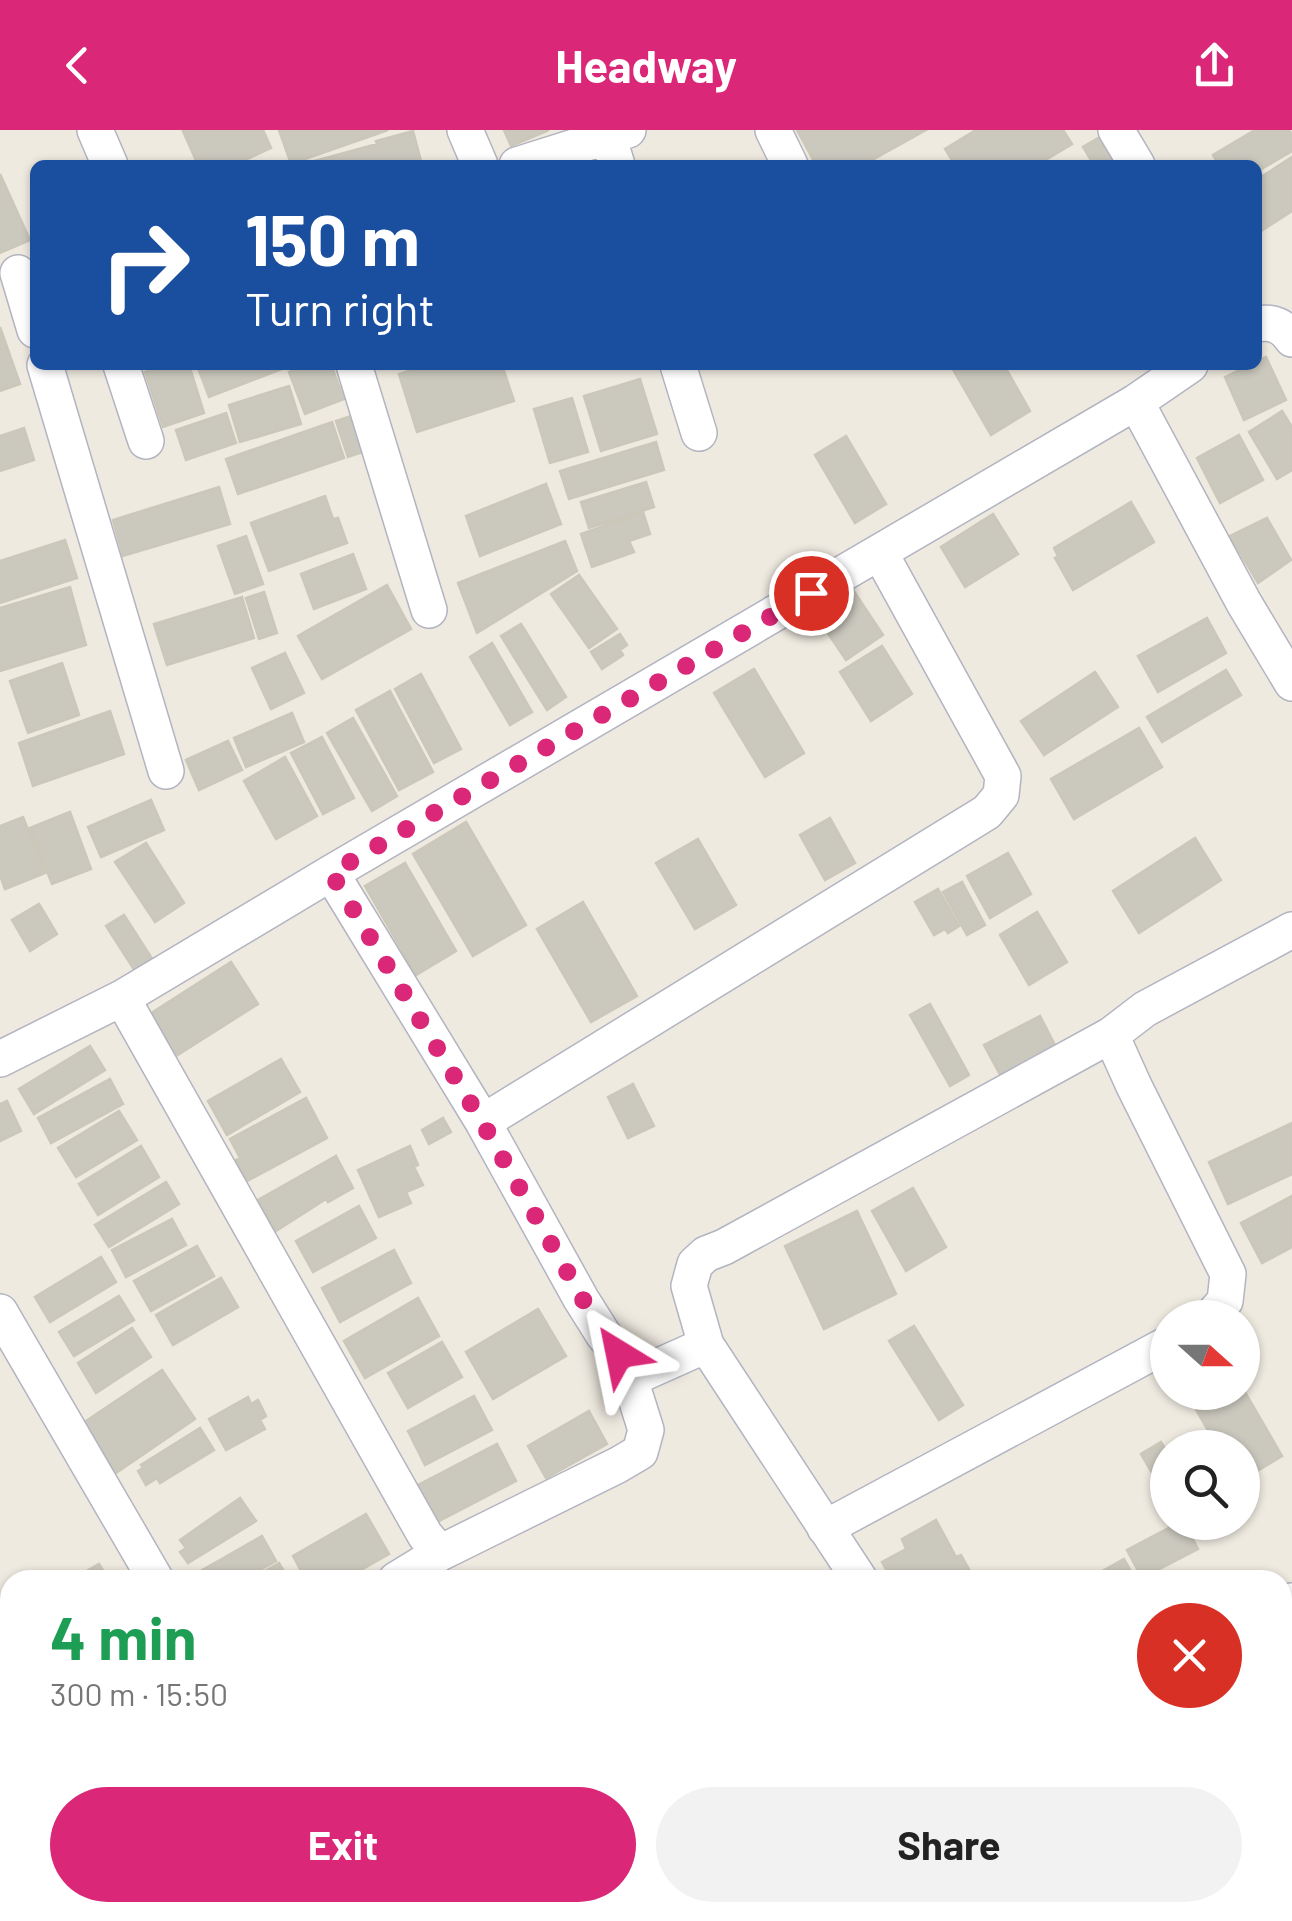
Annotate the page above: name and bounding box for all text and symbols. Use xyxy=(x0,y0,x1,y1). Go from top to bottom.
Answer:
icon: back xyxy=(50,38,105,93)
text: Headway xyxy=(555,38,737,92)
icon: share xyxy=(1187,38,1242,93)
text: 150 m xyxy=(245,196,420,280)
icon: right xyxy=(80,200,210,330)
text: Turn right xyxy=(245,281,435,335)
pin xyxy=(769,551,854,636)
icon: arrive xyxy=(784,566,839,621)
north arrow xyxy=(1150,1300,1260,1410)
map controls xyxy=(1150,1300,1260,1540)
position arrow xyxy=(567,1302,671,1406)
button: search xyxy=(1150,1430,1260,1540)
text: 4 min xyxy=(50,1600,197,1672)
button: close xyxy=(1137,1603,1242,1708)
text: 300 m · 15:50 xyxy=(50,1674,228,1712)
button: Exit xyxy=(50,1787,636,1902)
button: Share xyxy=(656,1787,1242,1902)

